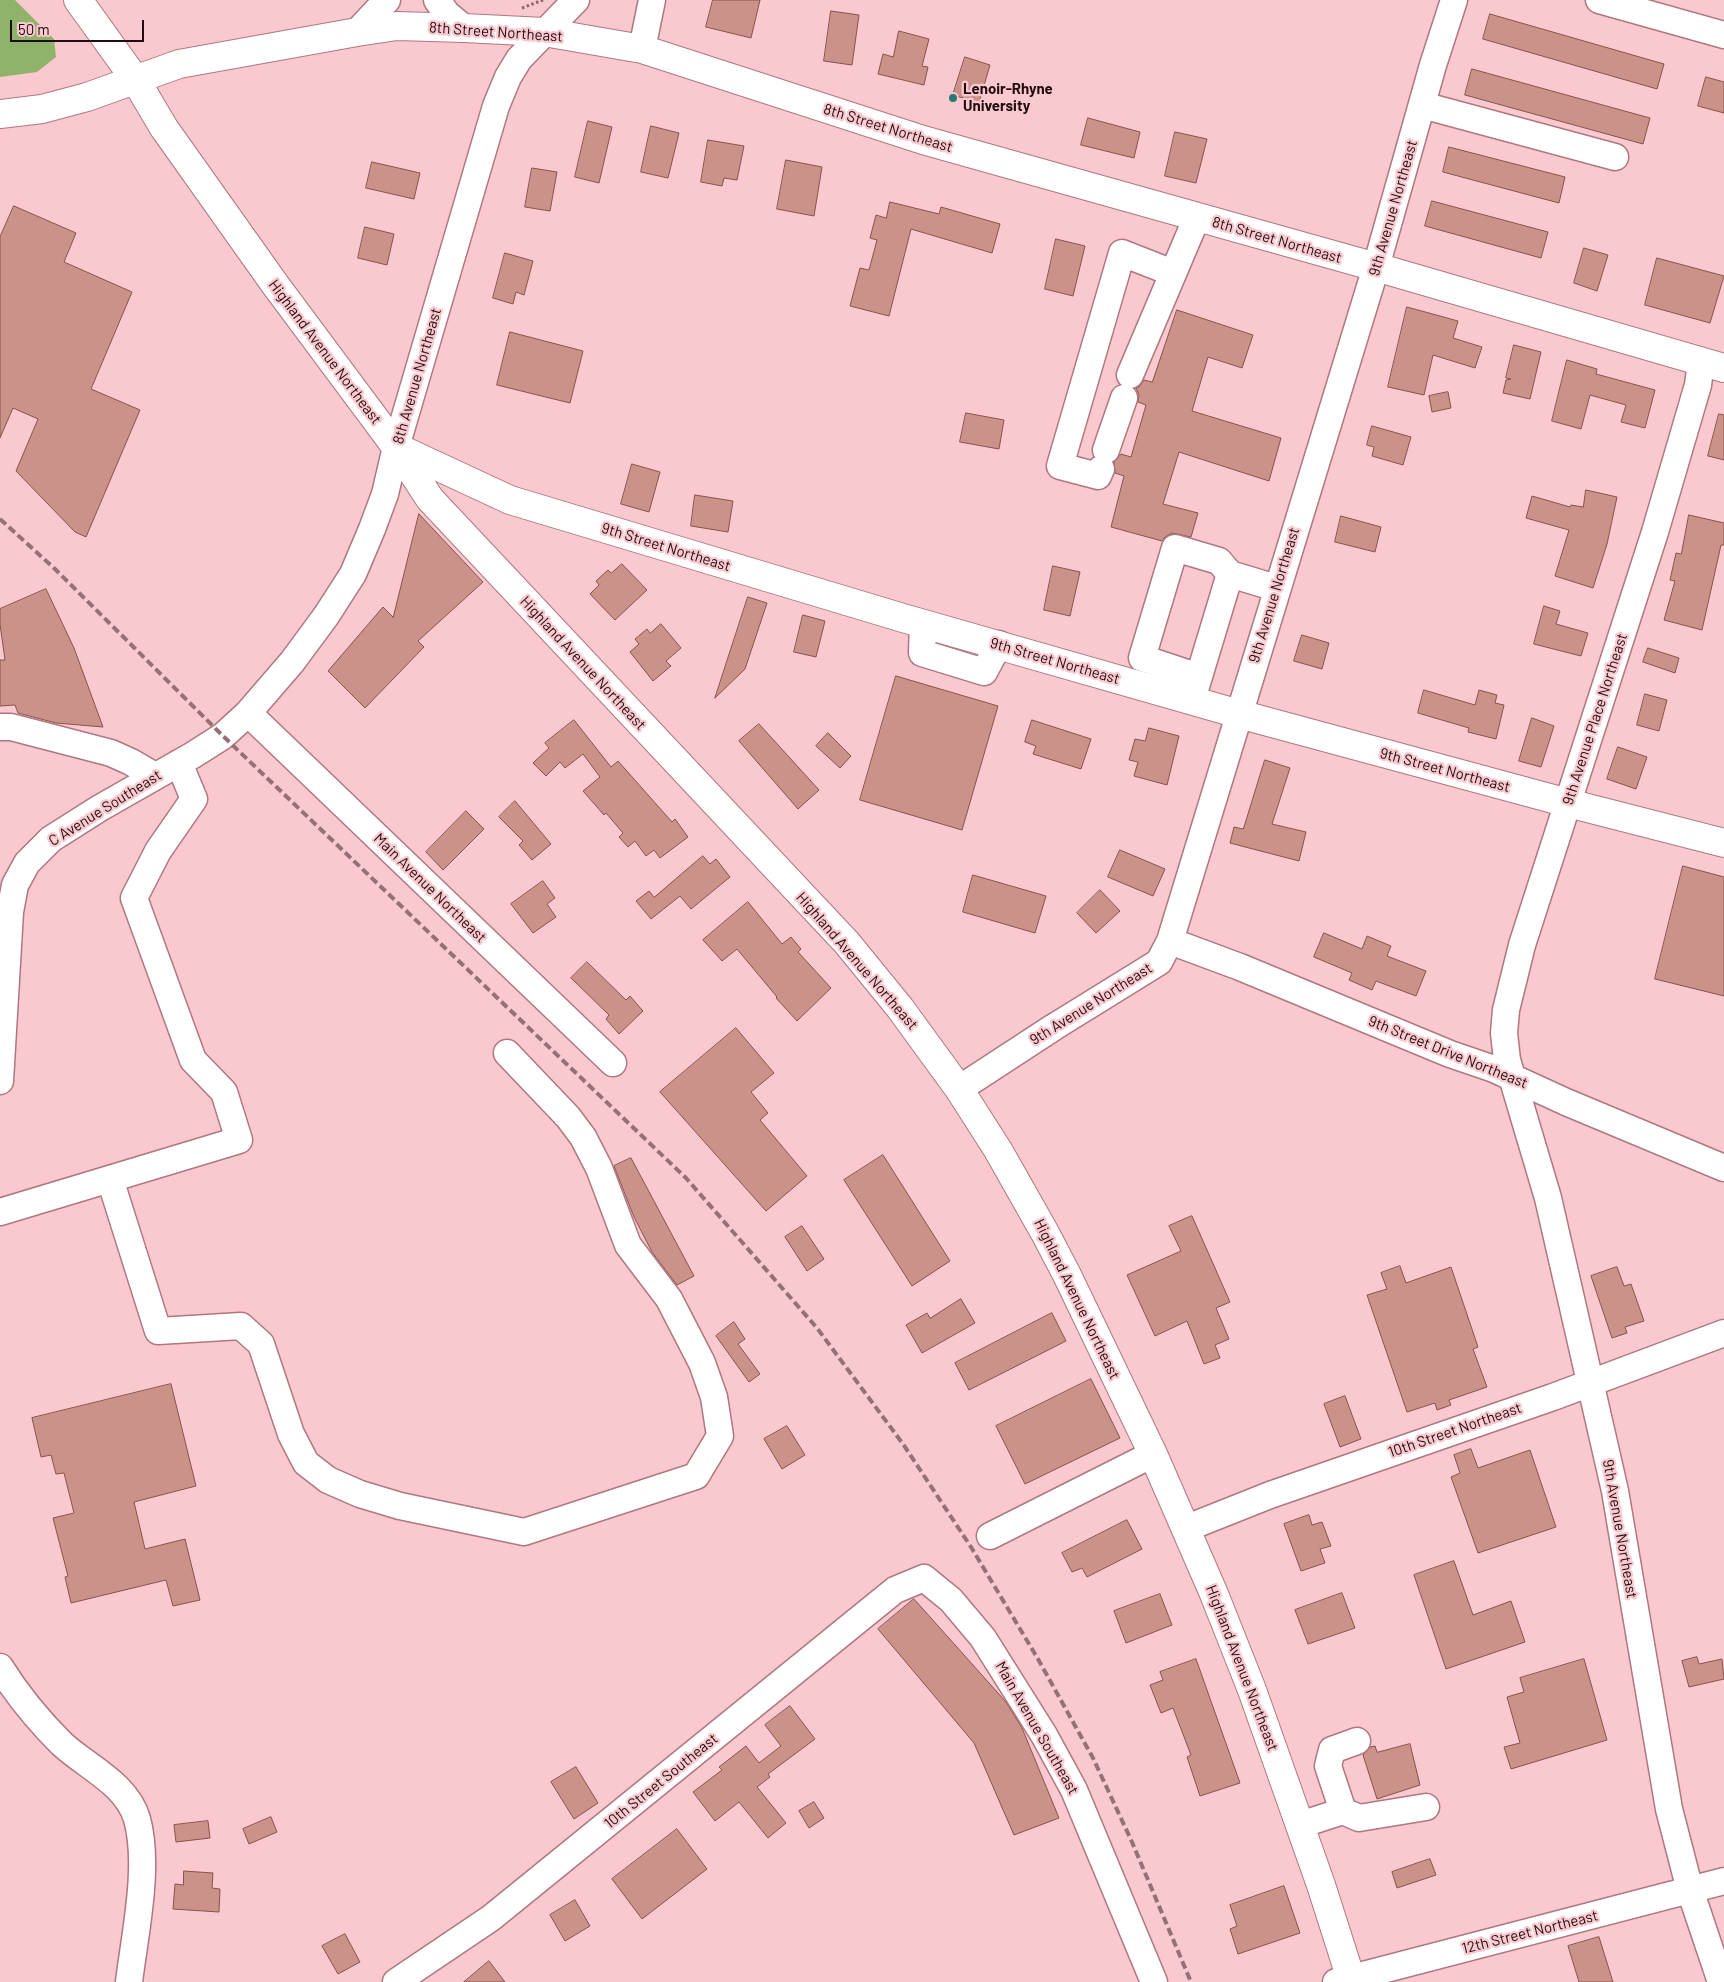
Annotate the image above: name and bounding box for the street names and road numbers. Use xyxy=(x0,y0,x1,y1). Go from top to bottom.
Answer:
street label: 8th Street Northeast xyxy=(429,18,563,46)
street label: 8th Street Northeast xyxy=(821,100,955,156)
street label: 9th Avenue Northeast xyxy=(1365,138,1421,278)
street label: 8th Street Northeast xyxy=(1210,213,1344,267)
street label: Highland Avenue Northeast xyxy=(265,276,385,428)
street label: 8th Avenue Northeast xyxy=(389,306,445,446)
street label: 9th Street Northeast xyxy=(599,519,733,575)
street label: 9th Avenue Northeast xyxy=(1245,525,1303,665)
street label: Highland Avenue Northeast xyxy=(516,592,650,734)
street label: 9th Avenue Place Northeast xyxy=(1559,631,1631,807)
street label: 9th Street Northeast xyxy=(988,634,1122,688)
street label: 9th Street Northeast xyxy=(1378,744,1512,796)
street label: C Avenue Southeast xyxy=(45,766,165,850)
street label: Main Avenue Northeast xyxy=(370,830,490,946)
street label: Highland Avenue Northeast xyxy=(792,889,922,1033)
street label: 9th Avenue Northeast xyxy=(1027,959,1155,1049)
street label: 9th Street Drive Northeast xyxy=(1366,1012,1530,1092)
street label: Highland Avenue Northeast xyxy=(1030,1216,1124,1382)
street label: 10th Street Northeast xyxy=(1386,1399,1524,1461)
street label: 9th Avenue Northeast xyxy=(1599,1458,1641,1600)
street label: Highland Avenue Northeast xyxy=(1202,1582,1282,1754)
street label: Main Avenue Southeast xyxy=(992,1658,1082,1798)
street label: 10th Street Southeast xyxy=(601,1730,721,1832)
street label: 12th Street Northeast xyxy=(1460,1906,1600,1958)

